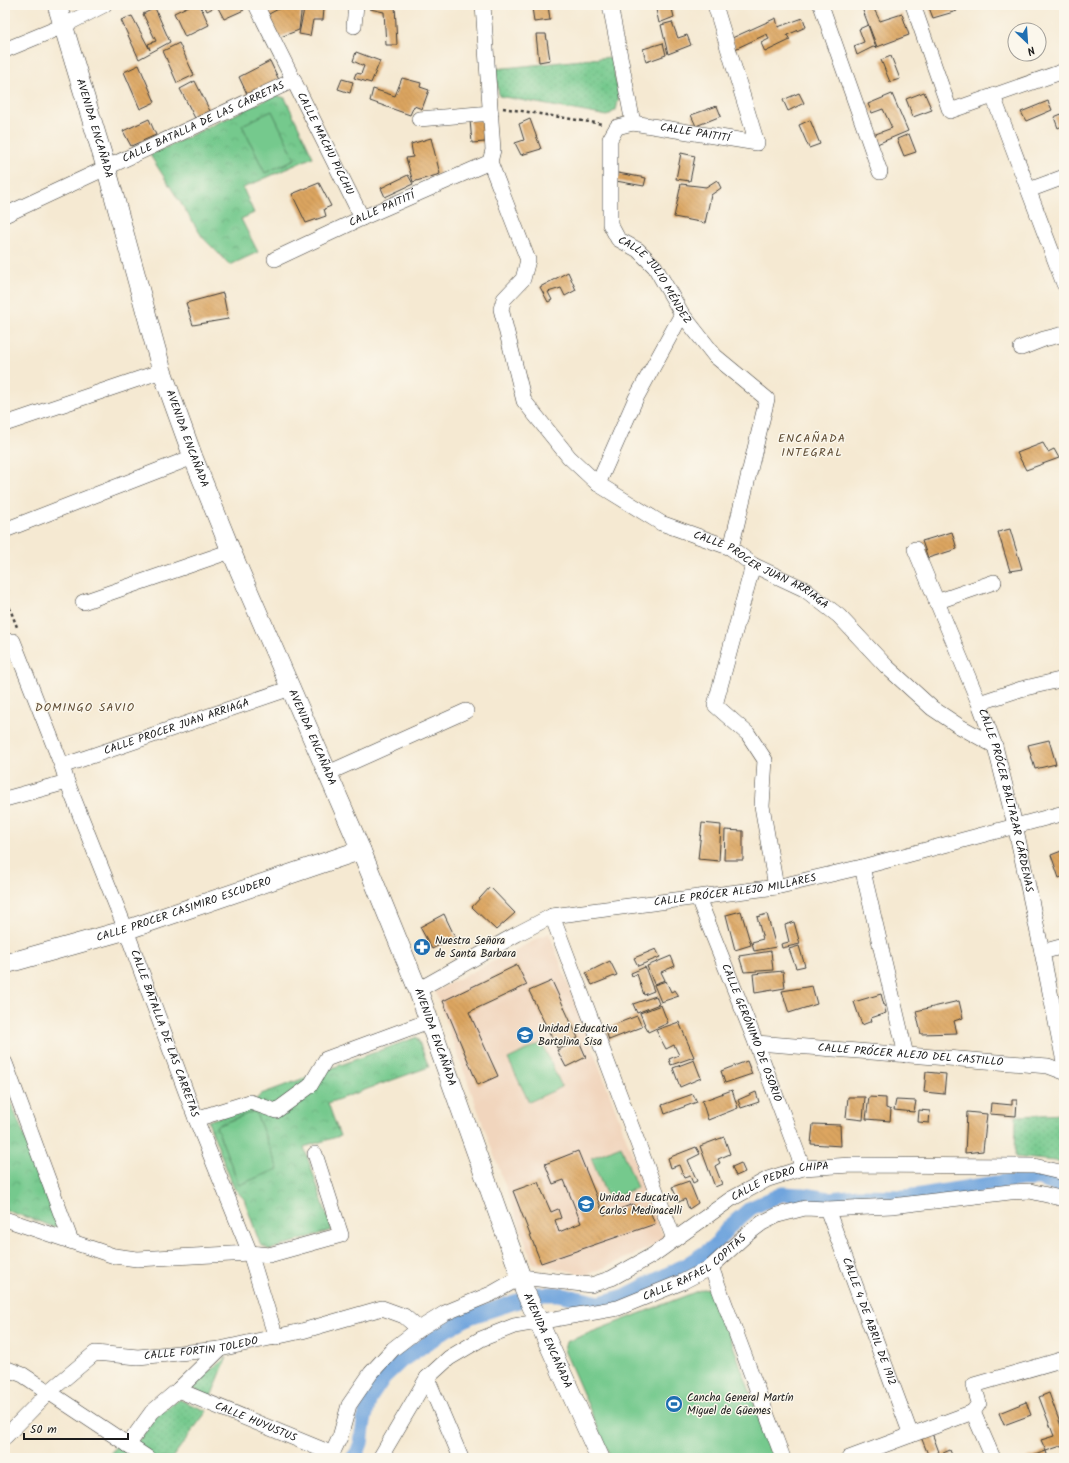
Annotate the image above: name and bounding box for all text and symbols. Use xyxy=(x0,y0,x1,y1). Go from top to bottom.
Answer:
north arrow xyxy=(1007,22,1047,62)
text: N xyxy=(1024,41,1038,60)
street label: AVENIDA ENCAÑADA xyxy=(71,76,118,181)
street label: CALLE BATALLA DE LAS CARRETAS xyxy=(119,76,288,168)
street label: CALLE MACHU PICCHU xyxy=(292,89,358,199)
street label: CALLE PAITITÍ xyxy=(659,118,733,148)
street label: CALLE PAITITÍ xyxy=(346,186,420,232)
street label: CALLE JULIO MÉNDEZ xyxy=(614,231,696,328)
street label: AVENIDA ENCAÑADA xyxy=(161,387,214,491)
district label: ENCAÑADA INTEGRAL xyxy=(778,429,846,462)
street label: CALLE PROCER JUAN ARRIAGA xyxy=(691,526,833,614)
street label: AVENIDA ENCAÑADA xyxy=(283,687,341,789)
street label: CALLE PROCER JUAN ARRIAGA xyxy=(101,694,252,760)
district label: DOMINGO SAVIO xyxy=(35,698,135,717)
street label: CALLE PRÓCER BALTAZAR CÁRDENAS xyxy=(973,706,1038,894)
street label: CALLE PRÓCER ALEJO MILLARES xyxy=(653,869,818,912)
street label: CALLE PROCER CASIMIRO ESCUDERO xyxy=(94,872,274,947)
place label: Nuestra Señora de Santa Barbara xyxy=(435,932,516,963)
pharmacy icon: Nuestra Señora de Santa Barbara xyxy=(412,937,432,957)
street label: CALLE BATALLA DE LAS CARRETAS xyxy=(125,947,204,1120)
street label: CALLE GERÓNIMO DE OSORIO xyxy=(716,961,786,1105)
street label: AVENIDA ENCAÑADA xyxy=(409,986,461,1089)
place label: Unidad Educativa Bartolina Sisa xyxy=(538,1020,618,1051)
school or university icon: Unidad Educativa Bartolina Sisa xyxy=(515,1025,535,1045)
street label: CALLE PRÓCER ALEJO DEL CASTILLO xyxy=(817,1039,1004,1071)
street label: CALLE PEDRO CHIPA xyxy=(728,1157,830,1206)
place label: Unidad Educativa Carlos Medinacelli xyxy=(599,1189,682,1220)
school or university icon: Unidad Educativa Carlos Medinacelli xyxy=(576,1194,596,1214)
street label: CALLE RAFAEL COPITAS xyxy=(640,1230,751,1306)
street label: CALLE 4 DE ABRIL DE 1912 xyxy=(837,1255,901,1388)
street label: AVENIDA ENCAÑADA xyxy=(518,1290,577,1392)
street label: CALLE FORTIN TOLEDO xyxy=(143,1332,260,1365)
place label: Cancha General Martín Miguel de Güemes xyxy=(687,1389,794,1420)
sports icon: Cancha General Martín Miguel de Güemes xyxy=(664,1394,684,1414)
street label: CALLE HUYUSTUS xyxy=(212,1397,300,1447)
scale bar xyxy=(24,1415,128,1441)
text: 50 m xyxy=(30,1420,57,1439)

